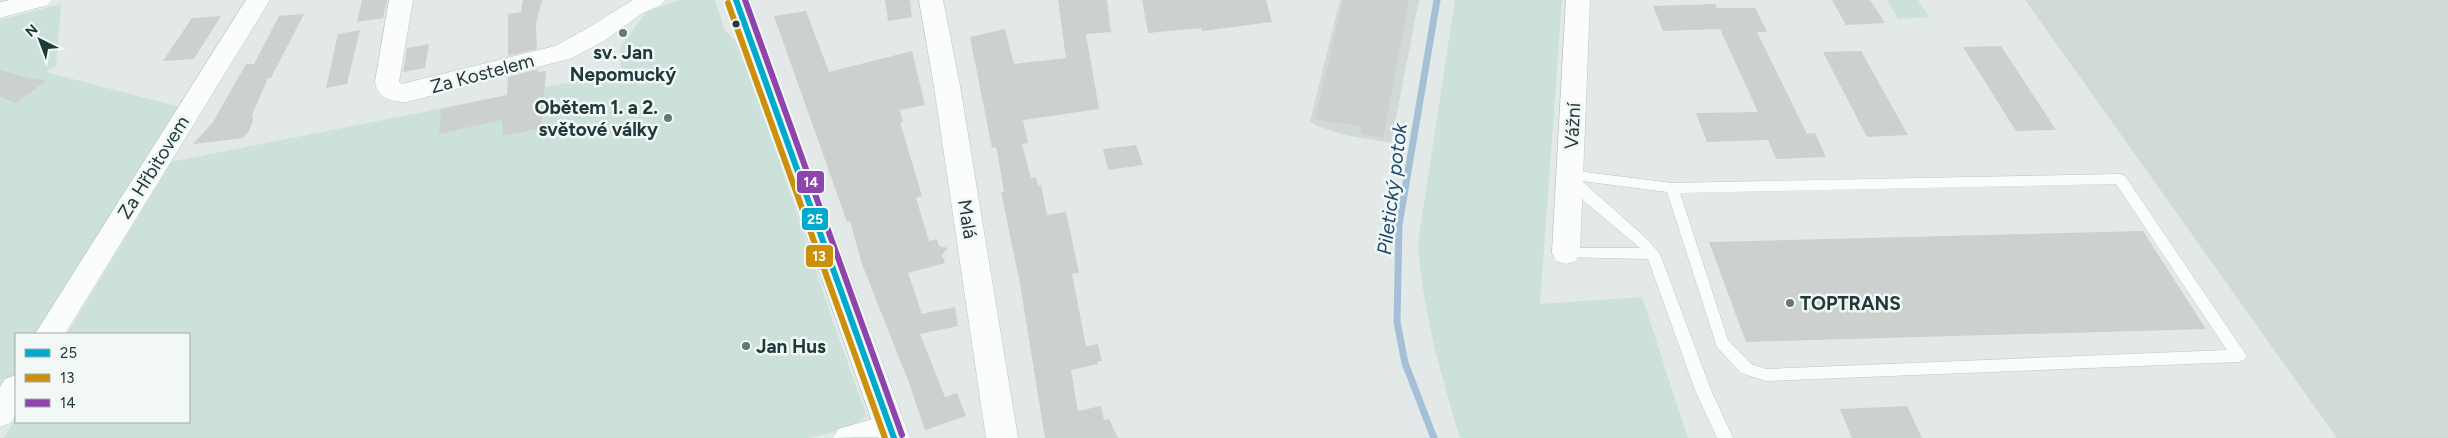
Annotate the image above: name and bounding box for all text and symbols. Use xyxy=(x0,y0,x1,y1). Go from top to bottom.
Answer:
north arrow xyxy=(15,15,65,65)
unlabelled marker xyxy=(731,19,741,29)
text: N xyxy=(22,21,41,41)
marker: sv. Jan Nepomucký xyxy=(617,27,629,39)
place label: sv. Jan Nepomucký xyxy=(570,41,676,86)
street label: Za Kostelem xyxy=(428,49,536,98)
place label: Obětem 1. a 2. světové války xyxy=(534,96,658,141)
street label: Vážní xyxy=(1560,101,1585,150)
street label: Za Hřbitovem xyxy=(113,112,194,223)
marker: Obětem 1. a 2. světové války xyxy=(662,112,674,124)
water label: Piletický potok xyxy=(1372,121,1412,256)
line badge: 14 xyxy=(796,170,825,194)
text: 14 xyxy=(804,174,819,191)
street label: Malá xyxy=(953,198,982,240)
line badge: 25 xyxy=(801,207,829,231)
text: 25 xyxy=(807,211,823,228)
line badge: 13 xyxy=(805,244,834,268)
text: 13 xyxy=(812,248,826,265)
place label: TOPTRANS xyxy=(1800,292,1901,315)
marker: TOPTRANS xyxy=(1784,297,1796,309)
legend xyxy=(15,333,190,423)
place label: Jan Hus xyxy=(756,335,826,358)
marker: Jan Hus xyxy=(740,340,752,352)
text: 25 xyxy=(60,344,77,362)
text: 13 xyxy=(60,369,74,387)
text: 14 xyxy=(60,394,76,412)

